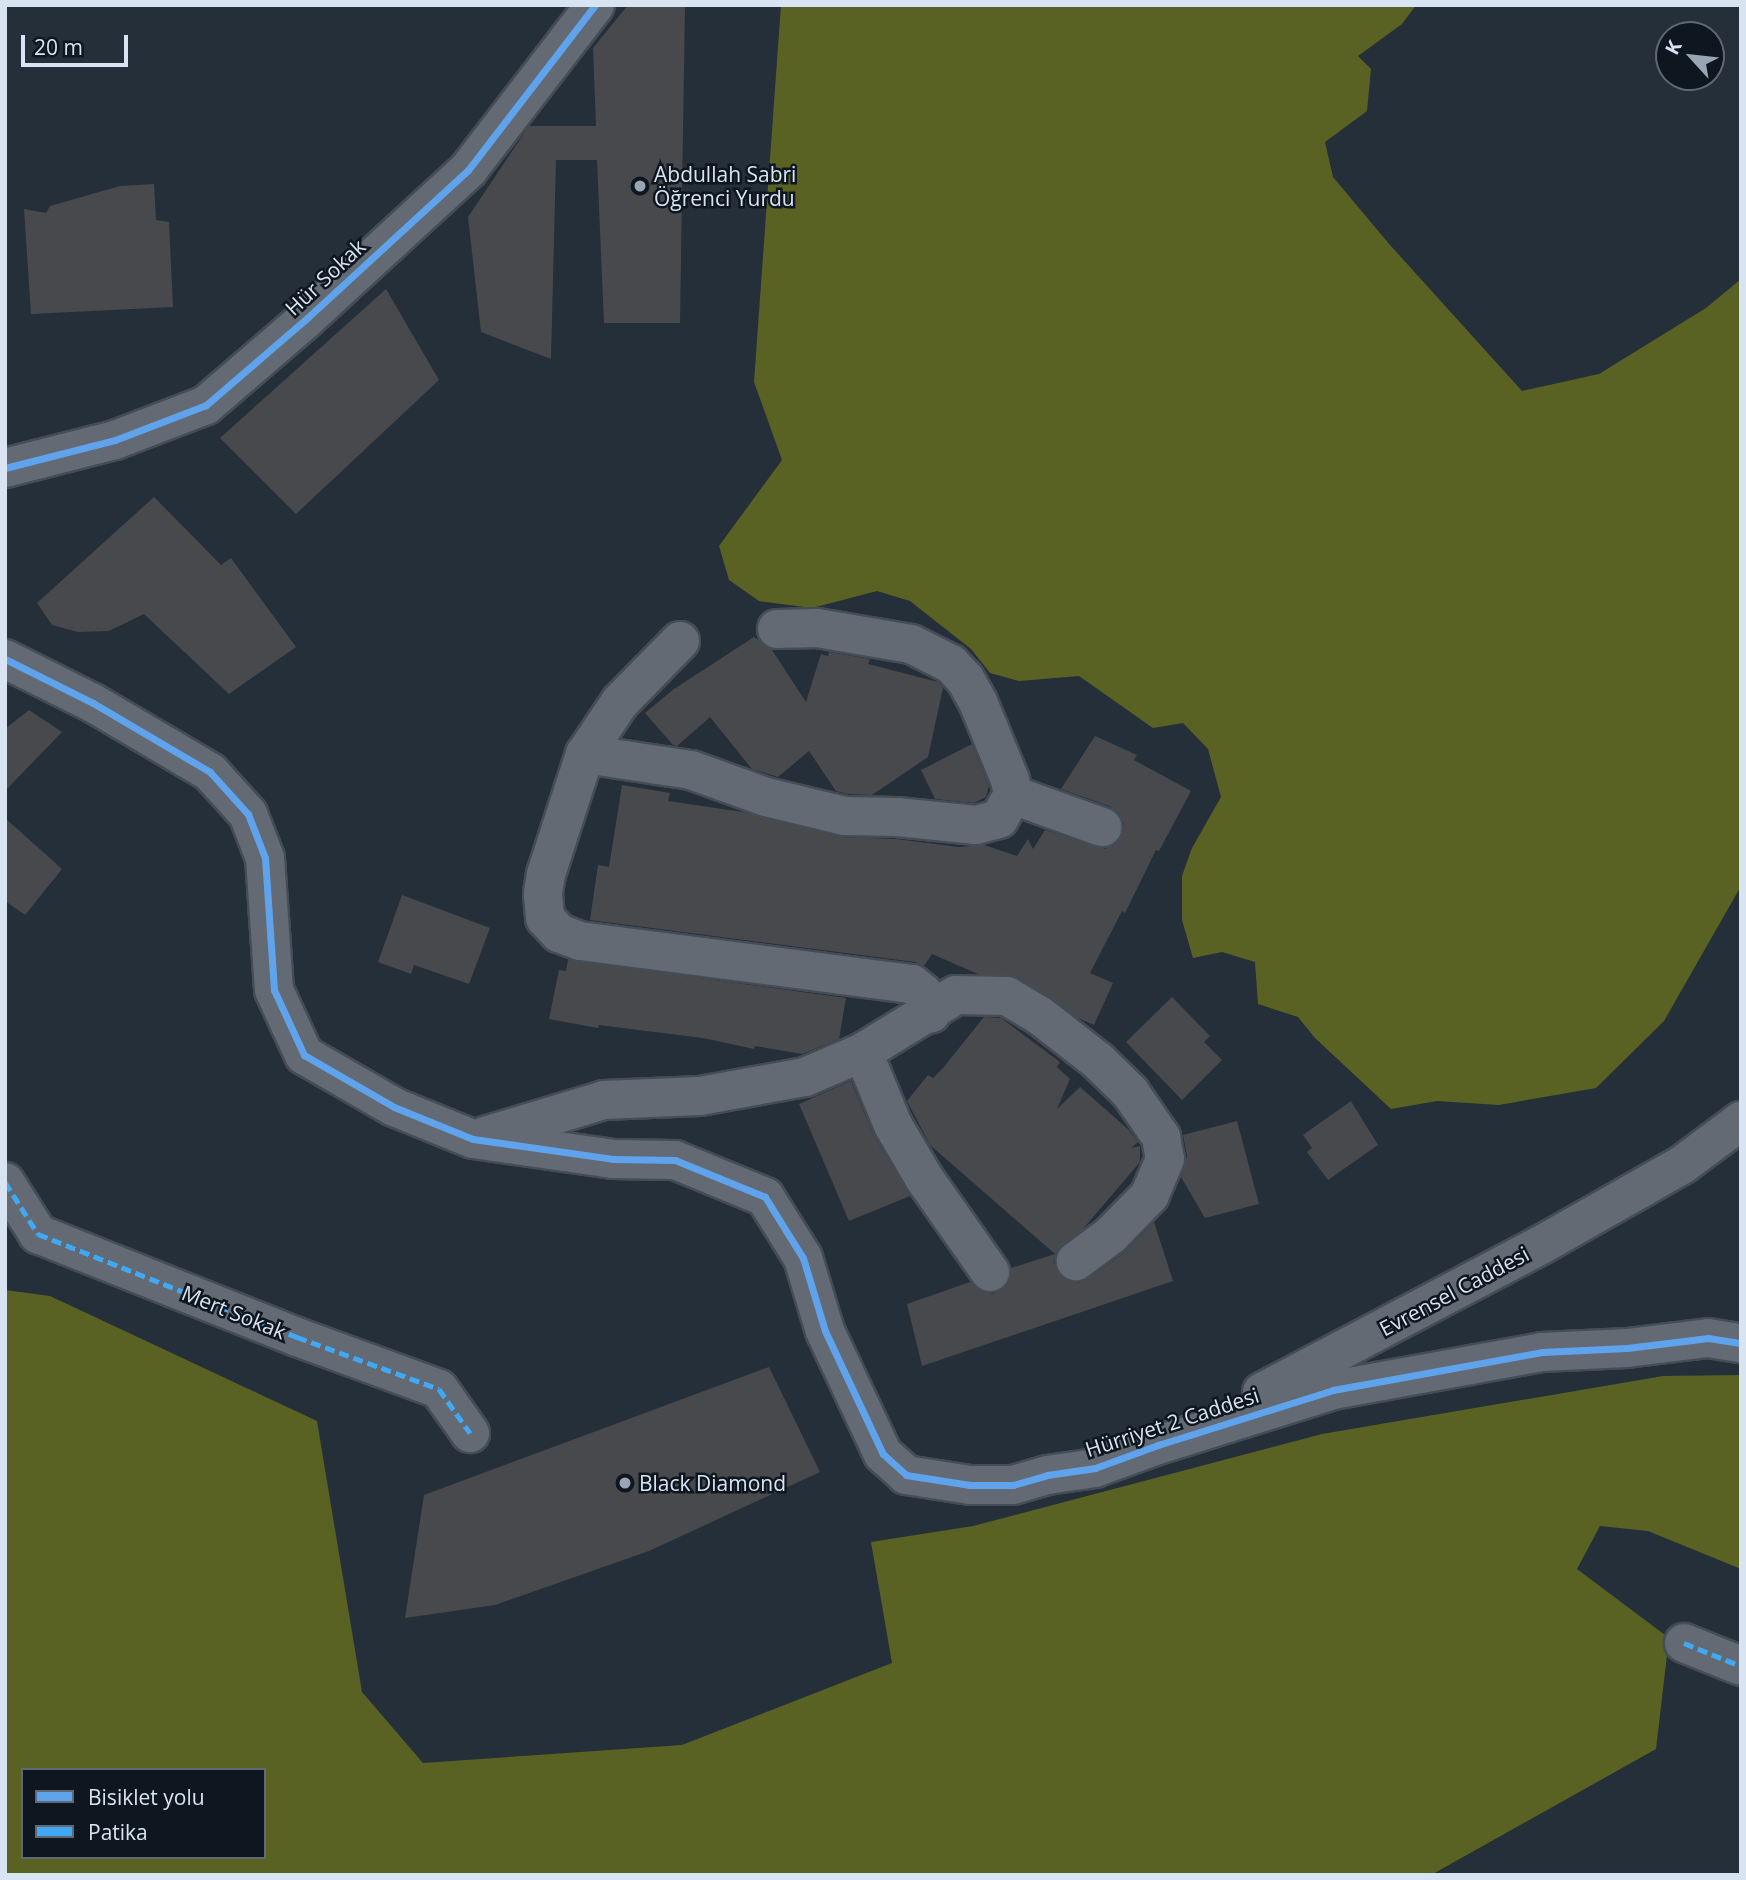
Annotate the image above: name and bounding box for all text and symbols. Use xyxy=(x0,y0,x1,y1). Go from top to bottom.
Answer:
scale bar xyxy=(24,21,131,65)
north arrow xyxy=(1655,21,1725,91)
text: 20 m xyxy=(34,33,83,61)
text: K xyxy=(1659,36,1688,59)
place label: Abdullah Sabri Öğrenci Yurdu xyxy=(654,161,796,211)
marker: Abdullah Sabri Öğrenci Yurdu xyxy=(632,178,648,194)
street label: Hür Sokak xyxy=(280,234,370,320)
street label: Evrensel Caddesi xyxy=(1375,1241,1533,1341)
street label: Mert Sokak xyxy=(178,1280,290,1344)
street label: Hürriyet 2 Caddesi xyxy=(1082,1382,1262,1462)
place label: Black Diamond xyxy=(639,1470,786,1496)
marker: Black Diamond xyxy=(617,1475,633,1491)
legend xyxy=(21,1768,266,1859)
text: Bisiklet yolu xyxy=(88,1783,205,1811)
text: Patika xyxy=(88,1818,148,1846)

